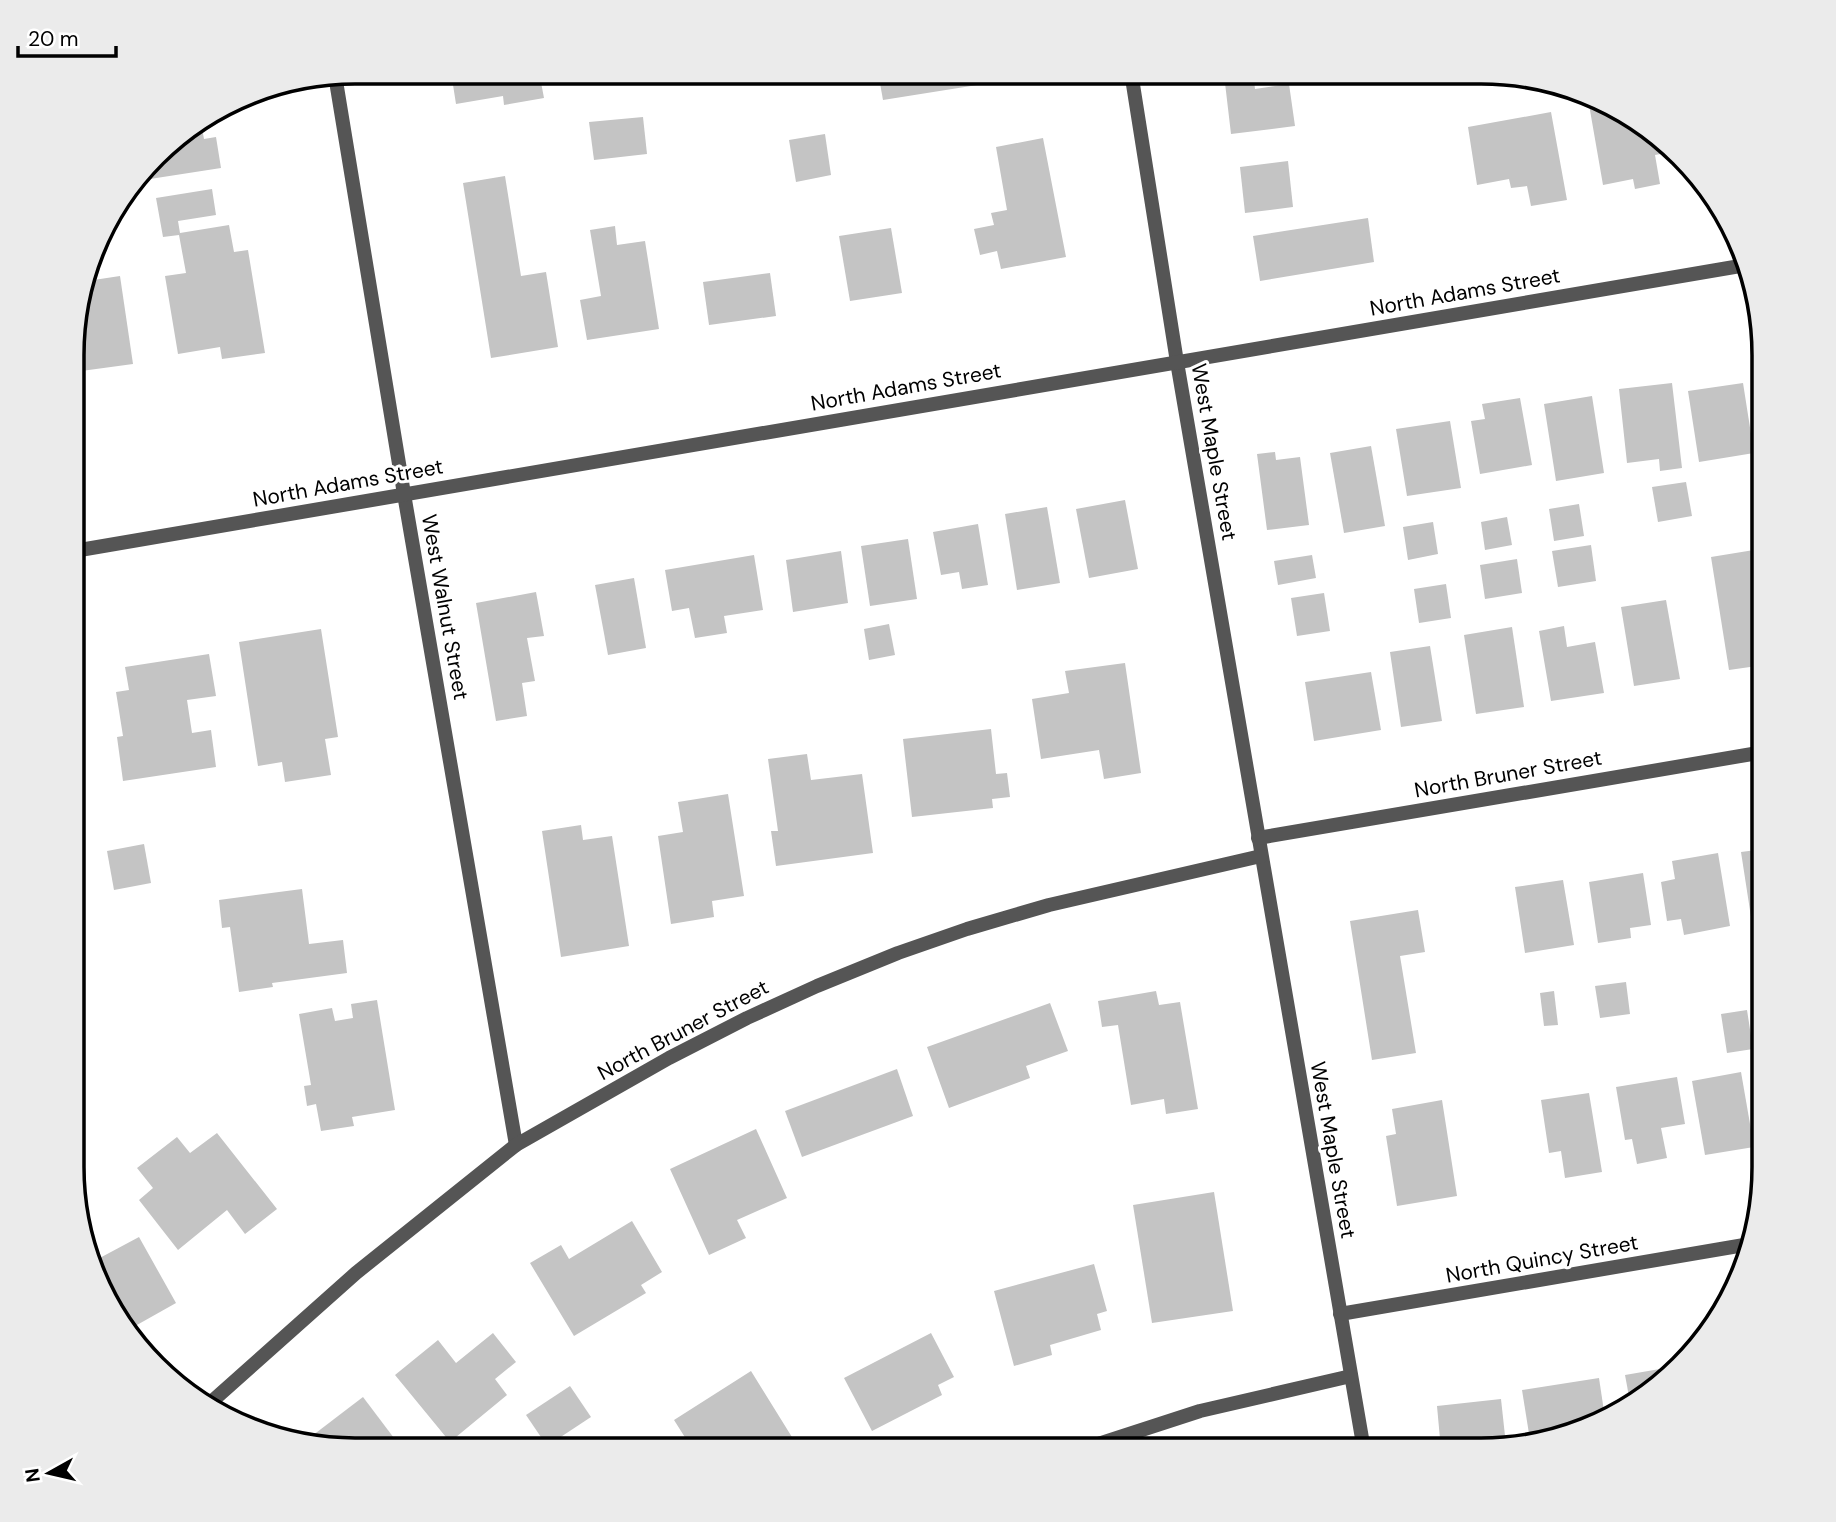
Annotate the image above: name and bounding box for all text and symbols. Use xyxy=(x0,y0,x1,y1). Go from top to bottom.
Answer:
scale bar xyxy=(18,14,116,58)
text: 20 m xyxy=(28,25,79,53)
street label: North Adams Street xyxy=(1368,261,1562,323)
street label: North Adams Street xyxy=(809,356,1003,418)
street label: West Maple Street xyxy=(1185,361,1243,543)
street label: North Adams Street xyxy=(251,452,445,514)
street label: West Walnut Street xyxy=(415,512,475,702)
street label: North Bruner Street xyxy=(1412,744,1604,804)
street label: North Bruner Street xyxy=(593,973,773,1087)
street label: West Maple Street xyxy=(1304,1059,1362,1241)
street label: North Quincy Street xyxy=(1444,1228,1640,1290)
north arrow xyxy=(14,1438,84,1508)
text: N xyxy=(19,1467,46,1484)

